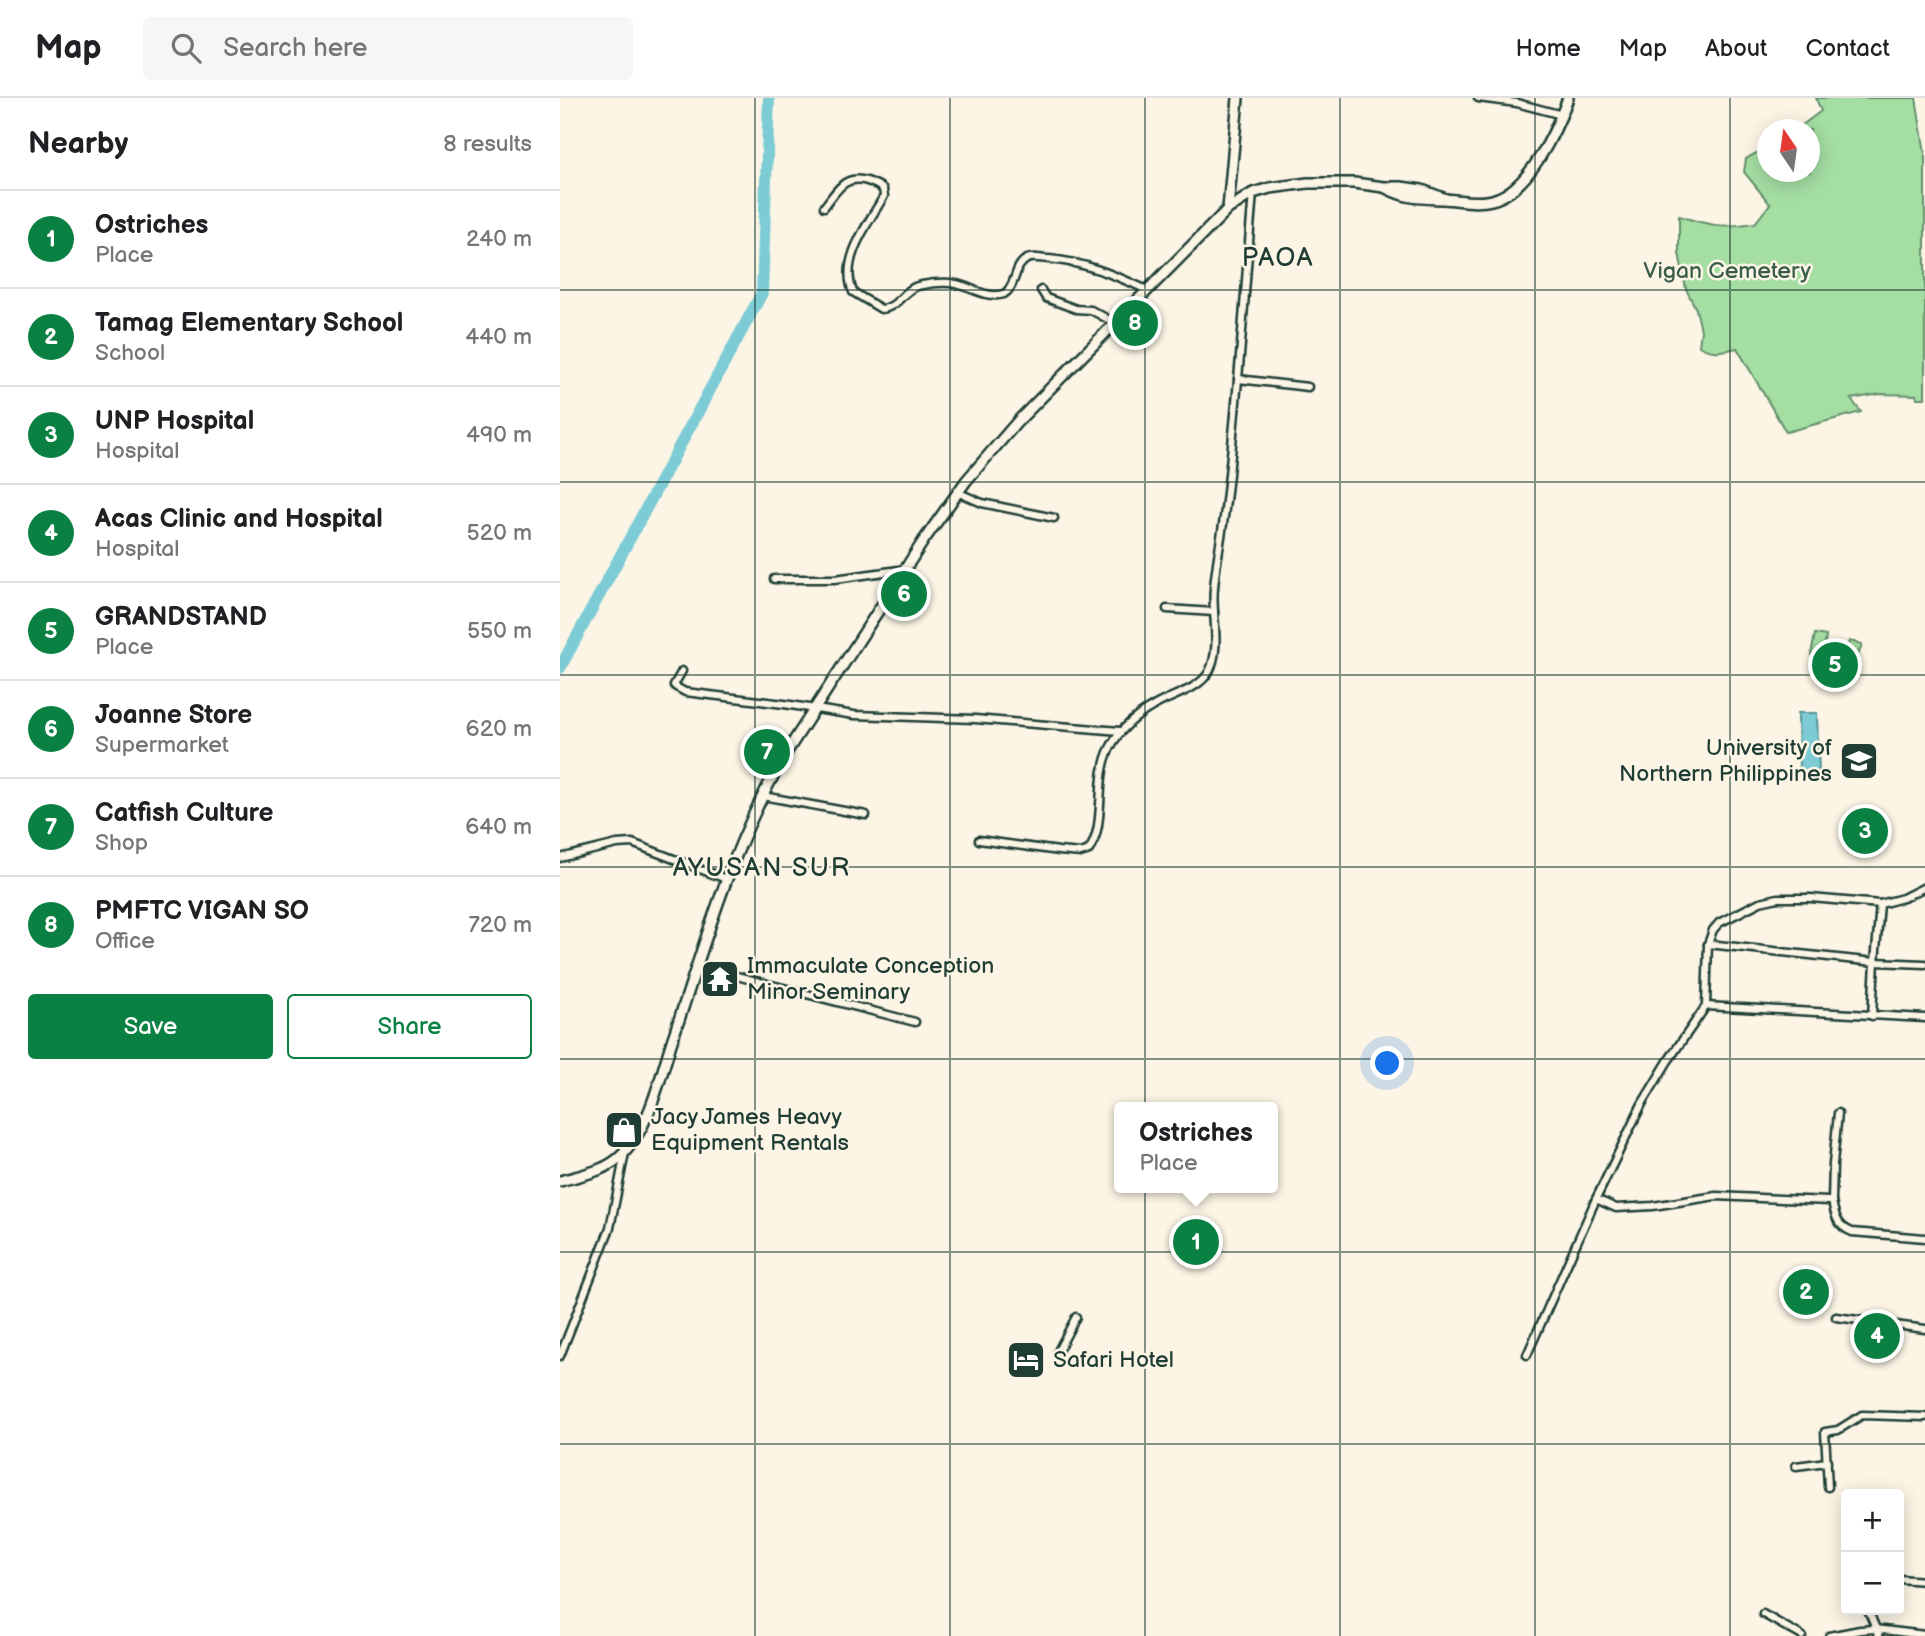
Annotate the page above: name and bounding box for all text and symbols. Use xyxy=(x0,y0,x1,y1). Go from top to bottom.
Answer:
search box xyxy=(143,17,633,80)
text: Map xyxy=(35,28,101,68)
icon: search xyxy=(167,29,205,67)
text: Search here xyxy=(223,33,367,64)
text: Home xyxy=(1516,34,1581,63)
text: Map xyxy=(1619,34,1667,63)
text: About xyxy=(1705,34,1767,63)
text: Contact xyxy=(1805,34,1890,63)
north arrow xyxy=(1757,119,1820,182)
text: Nearby xyxy=(28,126,128,162)
text: 8 results xyxy=(443,130,532,158)
text: Ostriches xyxy=(95,210,208,241)
text: 1 xyxy=(46,225,56,253)
text: 240 m xyxy=(466,225,532,253)
text: Place xyxy=(95,241,153,269)
district label: PAOA xyxy=(1242,243,1314,274)
park label: Vigan Cemetery xyxy=(1643,257,1811,285)
pin: 8 xyxy=(1112,297,1158,349)
text: Tamag Elementary School xyxy=(95,308,403,339)
text: 2 xyxy=(44,323,58,351)
text: 440 m xyxy=(465,323,532,351)
text: School xyxy=(95,339,165,367)
text: UNP Hospital xyxy=(95,406,254,437)
text: 3 xyxy=(44,421,58,449)
text: 490 m xyxy=(466,421,532,449)
text: Hospital xyxy=(95,437,180,465)
text: Acas Clinic and Hospital xyxy=(95,504,383,535)
text: 4 xyxy=(44,519,58,547)
text: 520 m xyxy=(466,519,532,547)
text: Hospital xyxy=(95,535,180,563)
pin: 6 xyxy=(881,568,927,620)
text: GRANDSTAND xyxy=(95,602,267,633)
text: 5 xyxy=(44,617,58,645)
text: 550 m xyxy=(467,617,532,645)
text: Place xyxy=(95,633,153,661)
pin: 5 xyxy=(1812,639,1858,691)
text: Joanne Store xyxy=(95,700,252,731)
text: 6 xyxy=(44,715,58,743)
text: 620 m xyxy=(466,715,532,743)
pin: 7 xyxy=(744,726,790,778)
text: Supermarket xyxy=(95,731,229,759)
place label: University of Northern Philippines xyxy=(1619,734,1832,788)
school or university icon: University of Northern Philippines xyxy=(1838,740,1880,782)
text: Catfish Culture xyxy=(95,798,274,829)
pin: 3 xyxy=(1842,805,1888,857)
text: 7 xyxy=(45,813,57,841)
text: 640 m xyxy=(465,813,532,841)
text: Shop xyxy=(95,829,148,857)
district label: AYUSAN SUR xyxy=(673,853,851,884)
text: PMFTC VIGAN SO xyxy=(95,896,309,927)
text: 8 xyxy=(44,911,58,939)
text: 720 m xyxy=(468,911,532,939)
text: Office xyxy=(95,927,155,955)
place label: Immaculate Conception Minor Seminary xyxy=(747,952,994,1006)
temple icon: Immaculate Conception Minor Seminary xyxy=(699,958,741,1000)
button: Save xyxy=(28,994,273,1059)
button: Share xyxy=(287,994,532,1059)
your location xyxy=(1370,1046,1404,1080)
popup xyxy=(1114,1102,1278,1193)
place label: Jacy James Heavy Equipment Rentals xyxy=(651,1103,849,1157)
shop icon: Jacy James Heavy Equipment Rentals xyxy=(603,1109,645,1151)
text: Ostriches xyxy=(1139,1118,1253,1149)
text: Place xyxy=(1139,1149,1198,1177)
pin: 1 xyxy=(1173,1216,1219,1268)
pin: 2 xyxy=(1783,1266,1829,1318)
pin: 4 xyxy=(1854,1310,1900,1362)
hotel icon: Safari Hotel xyxy=(1005,1339,1047,1381)
place label: Safari Hotel xyxy=(1053,1346,1174,1374)
map controls xyxy=(1841,1489,1904,1615)
button: + xyxy=(1841,1489,1904,1552)
button: − xyxy=(1841,1552,1904,1615)

